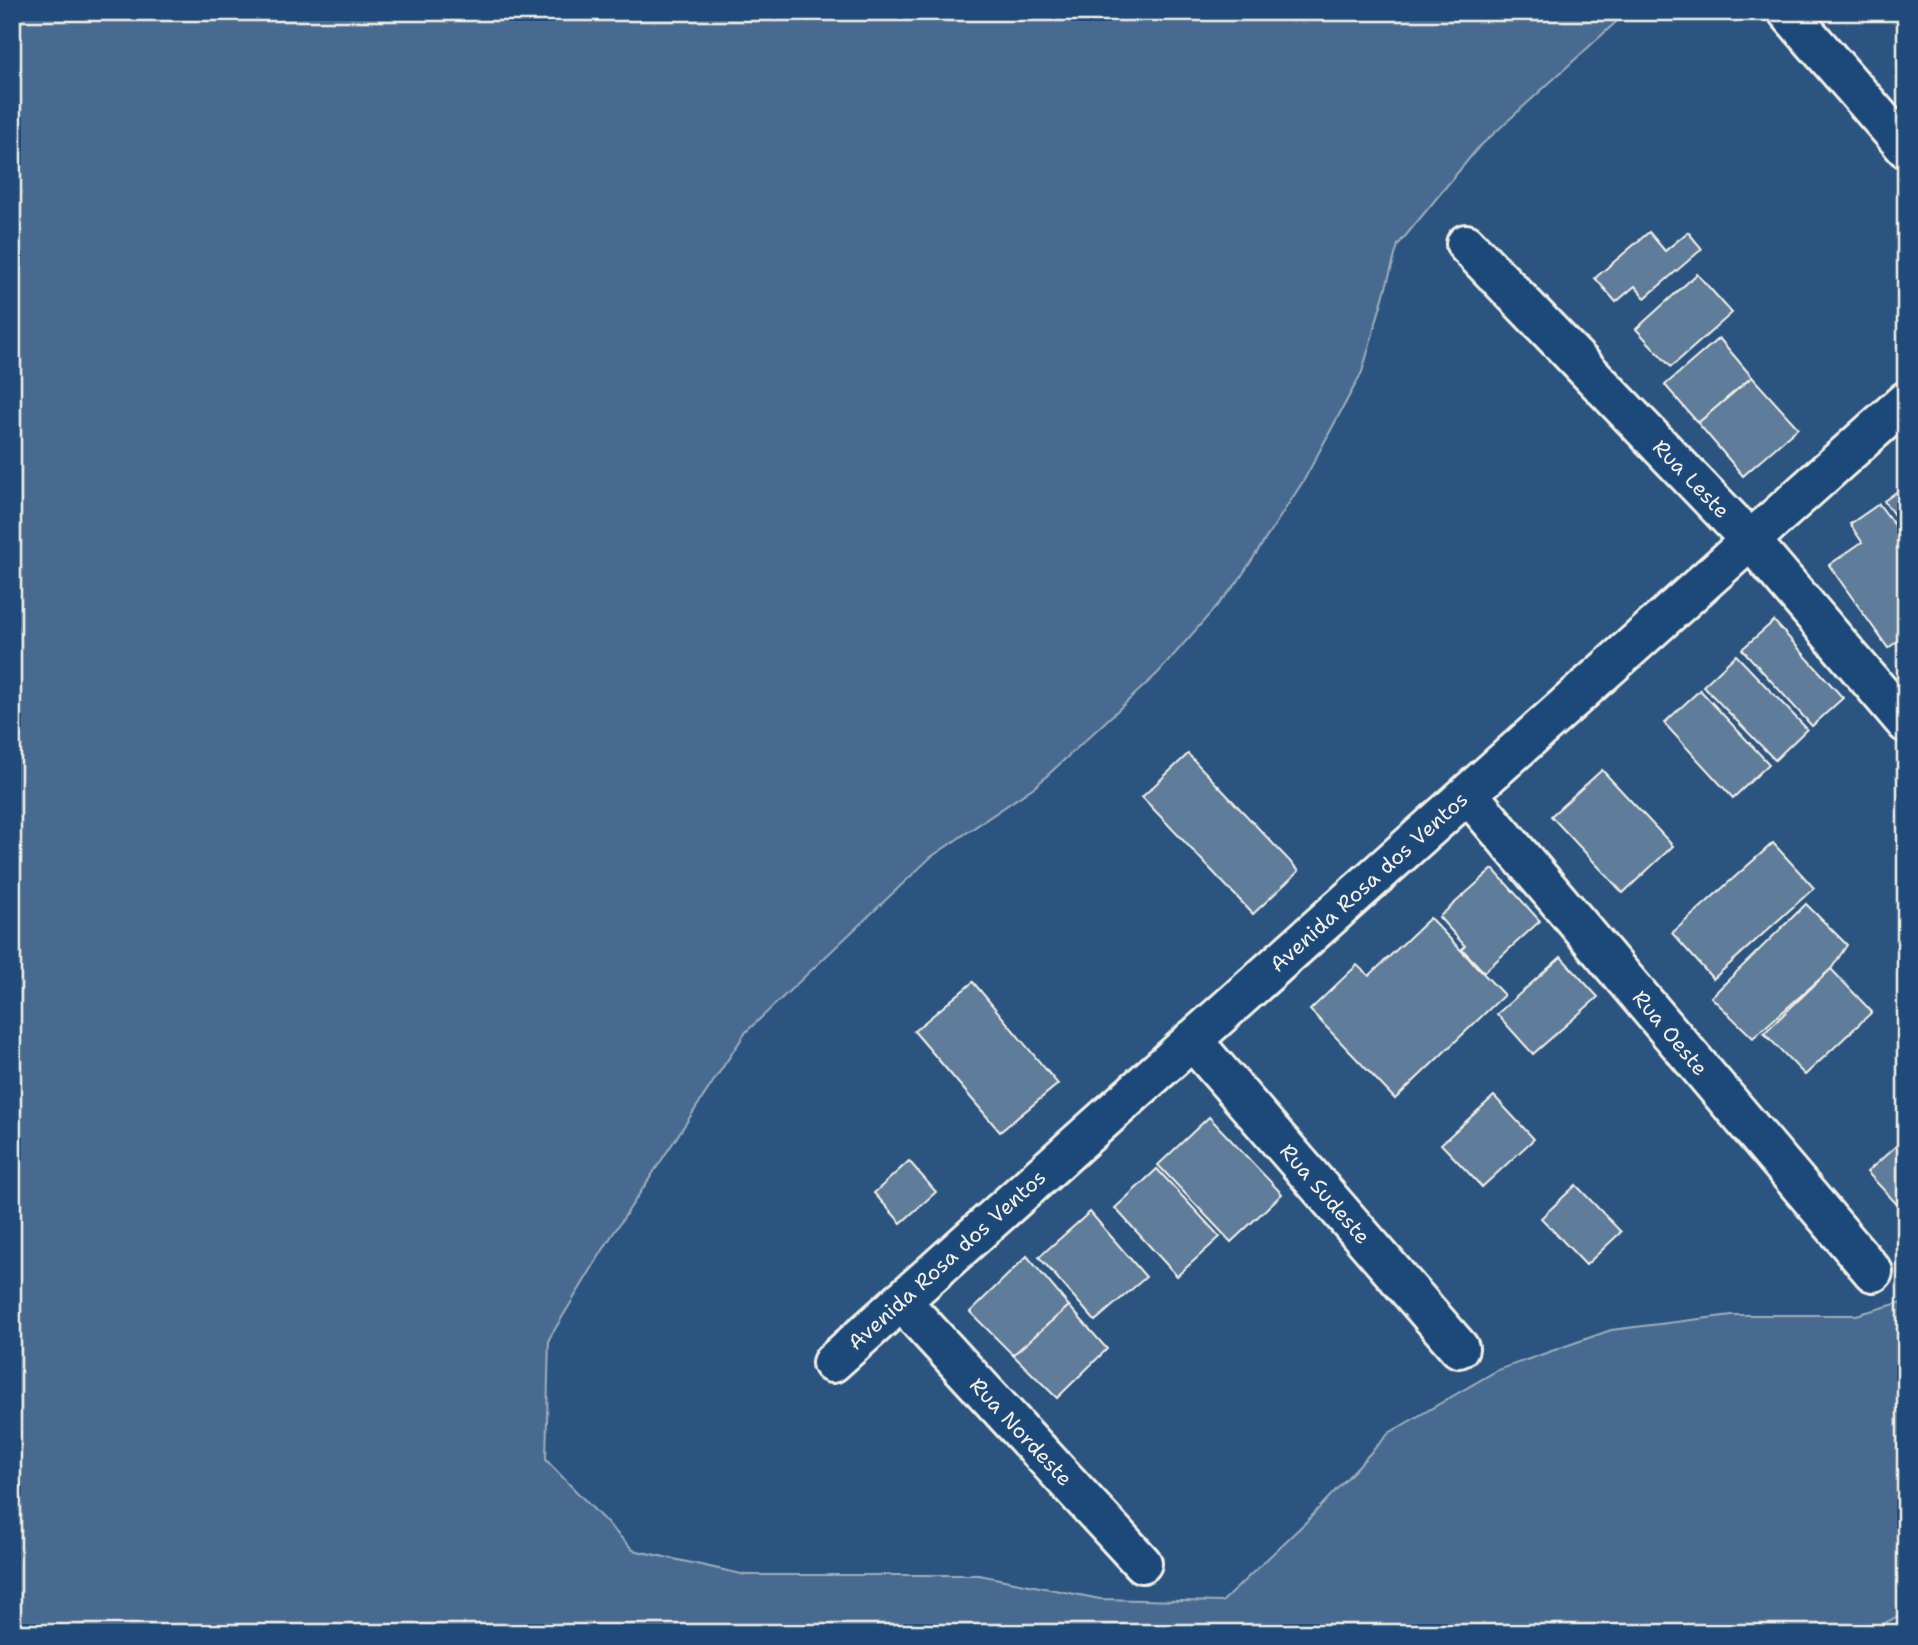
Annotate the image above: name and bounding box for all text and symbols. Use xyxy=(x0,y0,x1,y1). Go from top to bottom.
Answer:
street label: Rua Leste xyxy=(1646,434,1736,524)
street label: Avenida Rosa dos Ventos xyxy=(1264,785,1474,979)
street label: Rua Oeste xyxy=(1626,984,1714,1082)
street label: Rua Sudeste xyxy=(1274,1138,1376,1250)
street label: Avenida Rosa dos Ventos xyxy=(842,1163,1052,1357)
street label: Rua Nordeste xyxy=(963,1372,1079,1492)

